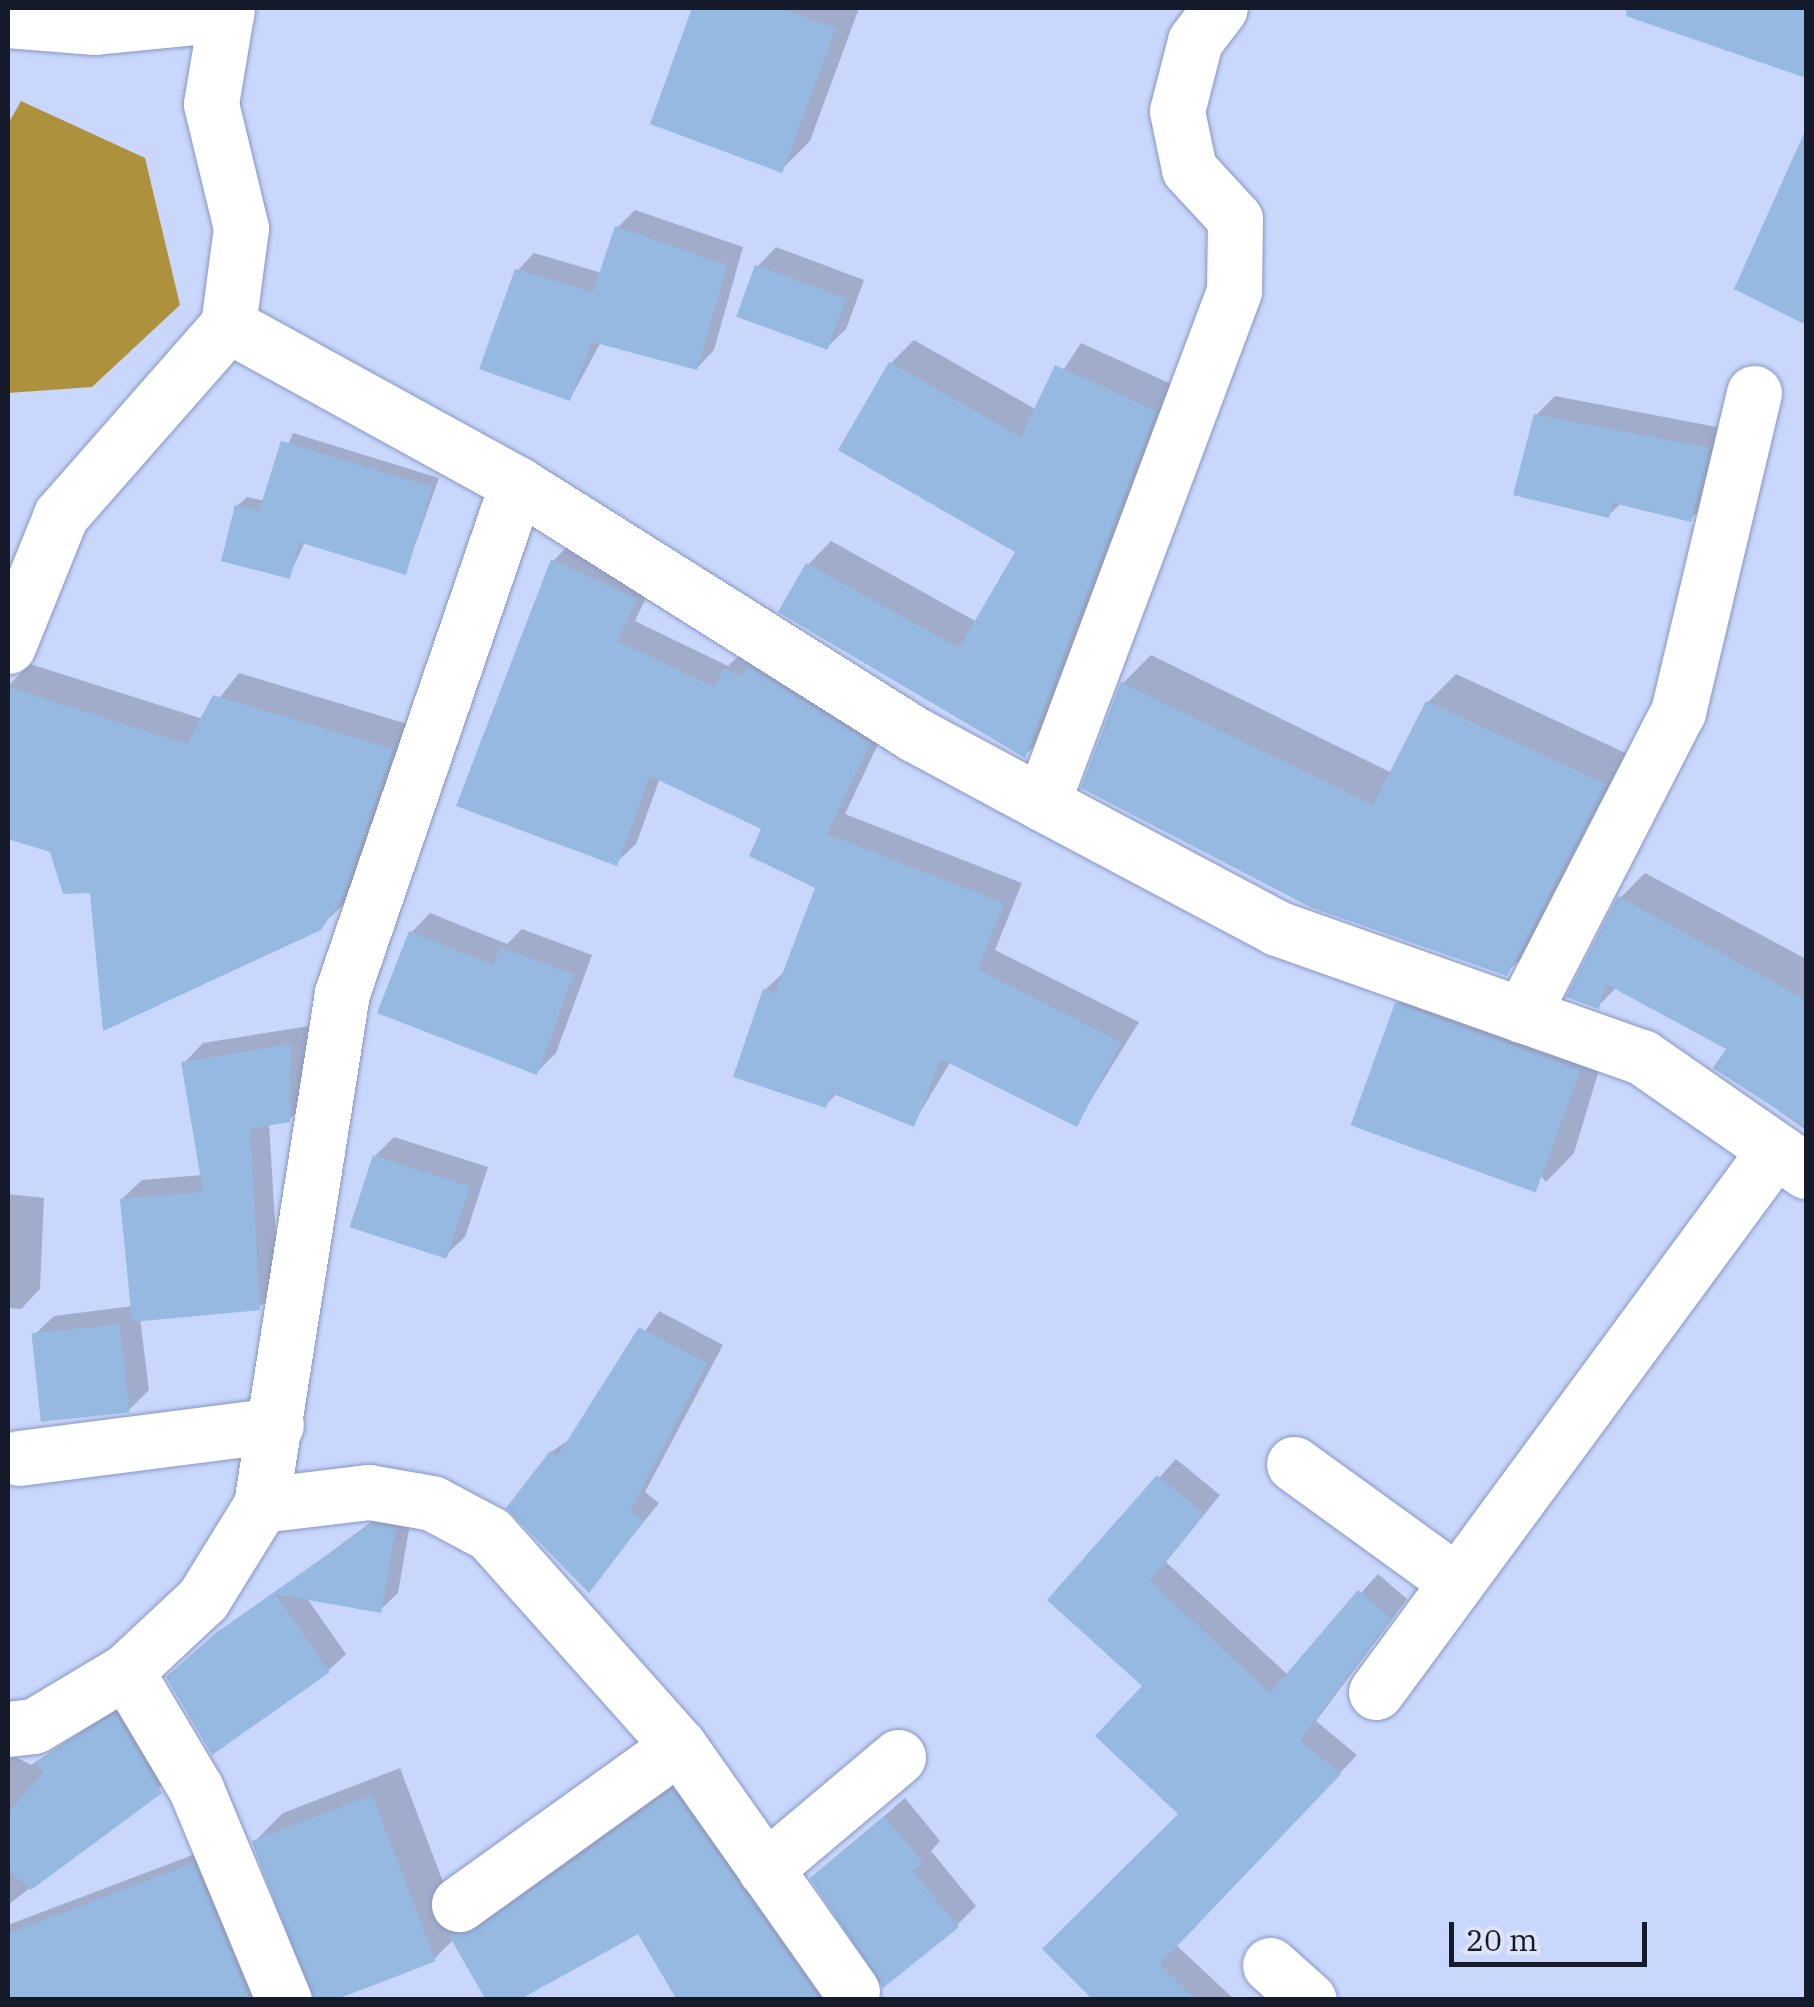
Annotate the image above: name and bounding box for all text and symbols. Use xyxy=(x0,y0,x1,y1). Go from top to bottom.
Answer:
scale bar xyxy=(1454,1902,1652,1964)
text: 20 m xyxy=(1466,1920,1538,1959)

